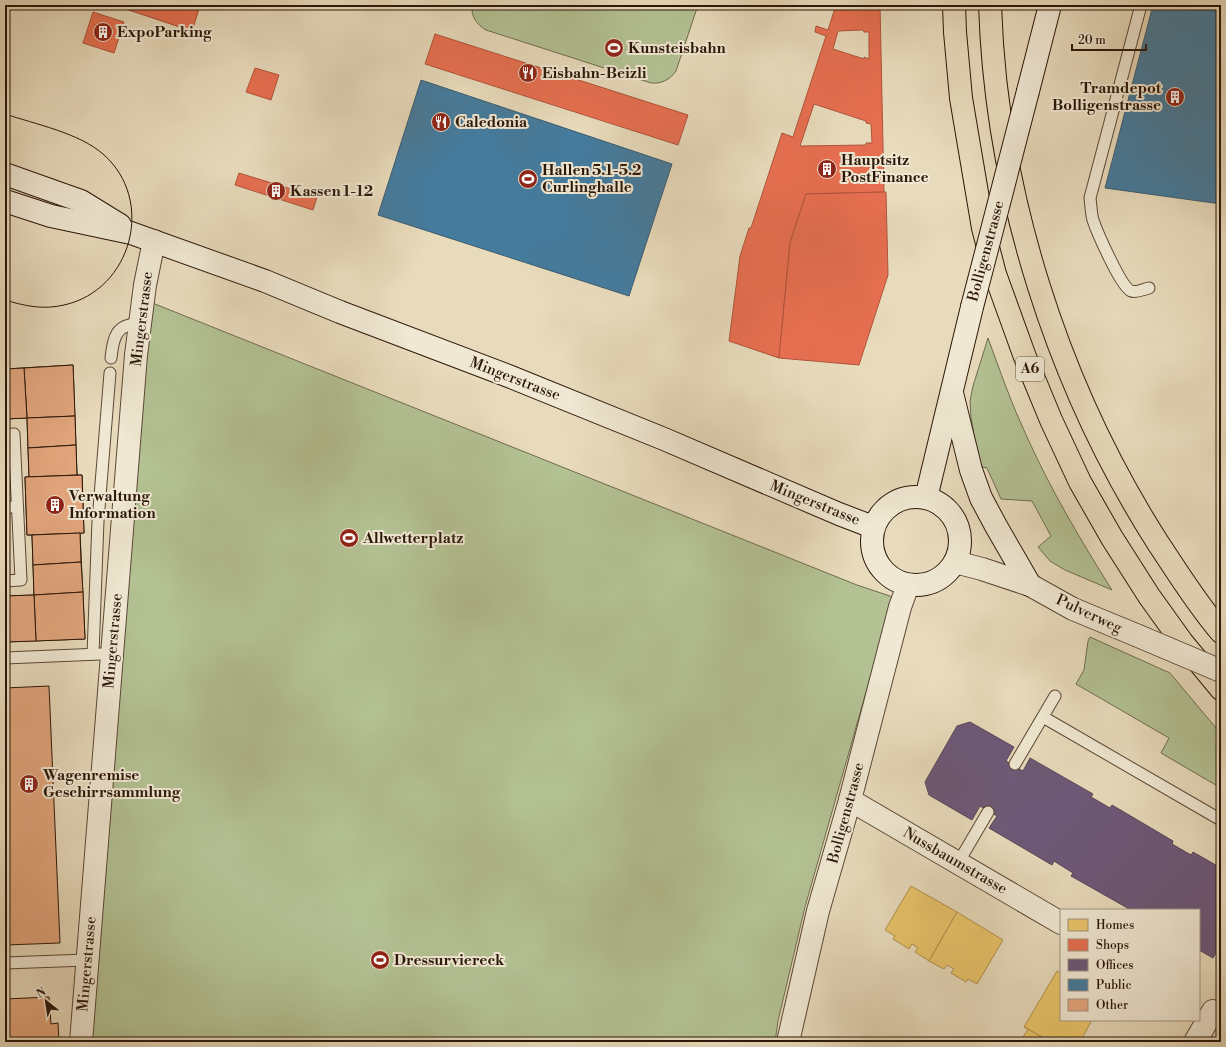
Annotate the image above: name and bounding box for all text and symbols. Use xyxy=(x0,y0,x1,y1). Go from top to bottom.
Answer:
building icon: ExpoParking xyxy=(92,21,114,43)
place label: ExpoParking xyxy=(117,23,212,42)
scale bar xyxy=(1072,26,1146,52)
text: 20 m xyxy=(1078,33,1106,48)
sports icon: Kunsteisbahn xyxy=(603,37,625,59)
place label: Kunsteisbahn xyxy=(628,39,727,58)
restaurant icon: Eisbahn-Beizli xyxy=(517,62,539,84)
place label: Eisbahn-Beizli xyxy=(542,64,647,83)
place label: Tramdepot Bolligenstrasse xyxy=(1052,79,1162,115)
building icon: Tramdepot Bolligenstrasse xyxy=(1164,86,1186,108)
restaurant icon: Caledonia xyxy=(430,111,452,133)
place label: Caledonia xyxy=(455,113,528,132)
place label: Hauptsitz PostFinance xyxy=(841,151,929,187)
building icon: Hauptsitz PostFinance xyxy=(816,158,838,180)
place label: Hallen 5.1-5.2 Curlinghalle xyxy=(542,161,641,197)
sports icon: Hallen 5.1-5.2 Curlinghalle xyxy=(517,168,539,190)
building icon: Kassen 1-12 xyxy=(265,180,287,202)
place label: Kassen 1-12 xyxy=(290,182,373,201)
street label: Bolligenstrasse xyxy=(963,198,1009,304)
street label: Mingerstrasse xyxy=(127,270,157,368)
street label: Mingerstrasse xyxy=(467,353,563,405)
road number: A6 xyxy=(1016,357,1044,381)
street label: Mingerstrasse xyxy=(767,476,863,530)
place label: Verwaltung Information xyxy=(68,487,156,523)
building icon: Verwaltung Information xyxy=(44,494,66,516)
sports icon: Allwetterplatz xyxy=(338,527,360,549)
place label: Allwetterplatz xyxy=(362,529,463,548)
street label: Pulverweg xyxy=(1053,590,1125,638)
street label: Mingerstrasse xyxy=(99,593,127,689)
street label: Bolligenstrasse xyxy=(823,760,869,866)
place label: Wagenremise Geschirrsammlung xyxy=(42,766,181,802)
building icon: Wagenremise Geschirrsammlung xyxy=(18,773,40,795)
street label: Nussbaumstrasse xyxy=(899,823,1011,899)
legend xyxy=(1060,909,1200,1021)
street label: Mingerstrasse xyxy=(73,916,101,1012)
text: Homes xyxy=(1096,918,1134,933)
text: Shops xyxy=(1096,938,1129,953)
sports icon: Dressurviereck xyxy=(369,949,391,971)
place label: Dressurviereck xyxy=(394,951,505,970)
text: Offices xyxy=(1096,958,1134,973)
text: Public xyxy=(1096,978,1132,993)
north arrow xyxy=(26,981,66,1021)
text: N xyxy=(34,985,49,1001)
text: Other xyxy=(1096,998,1128,1013)

